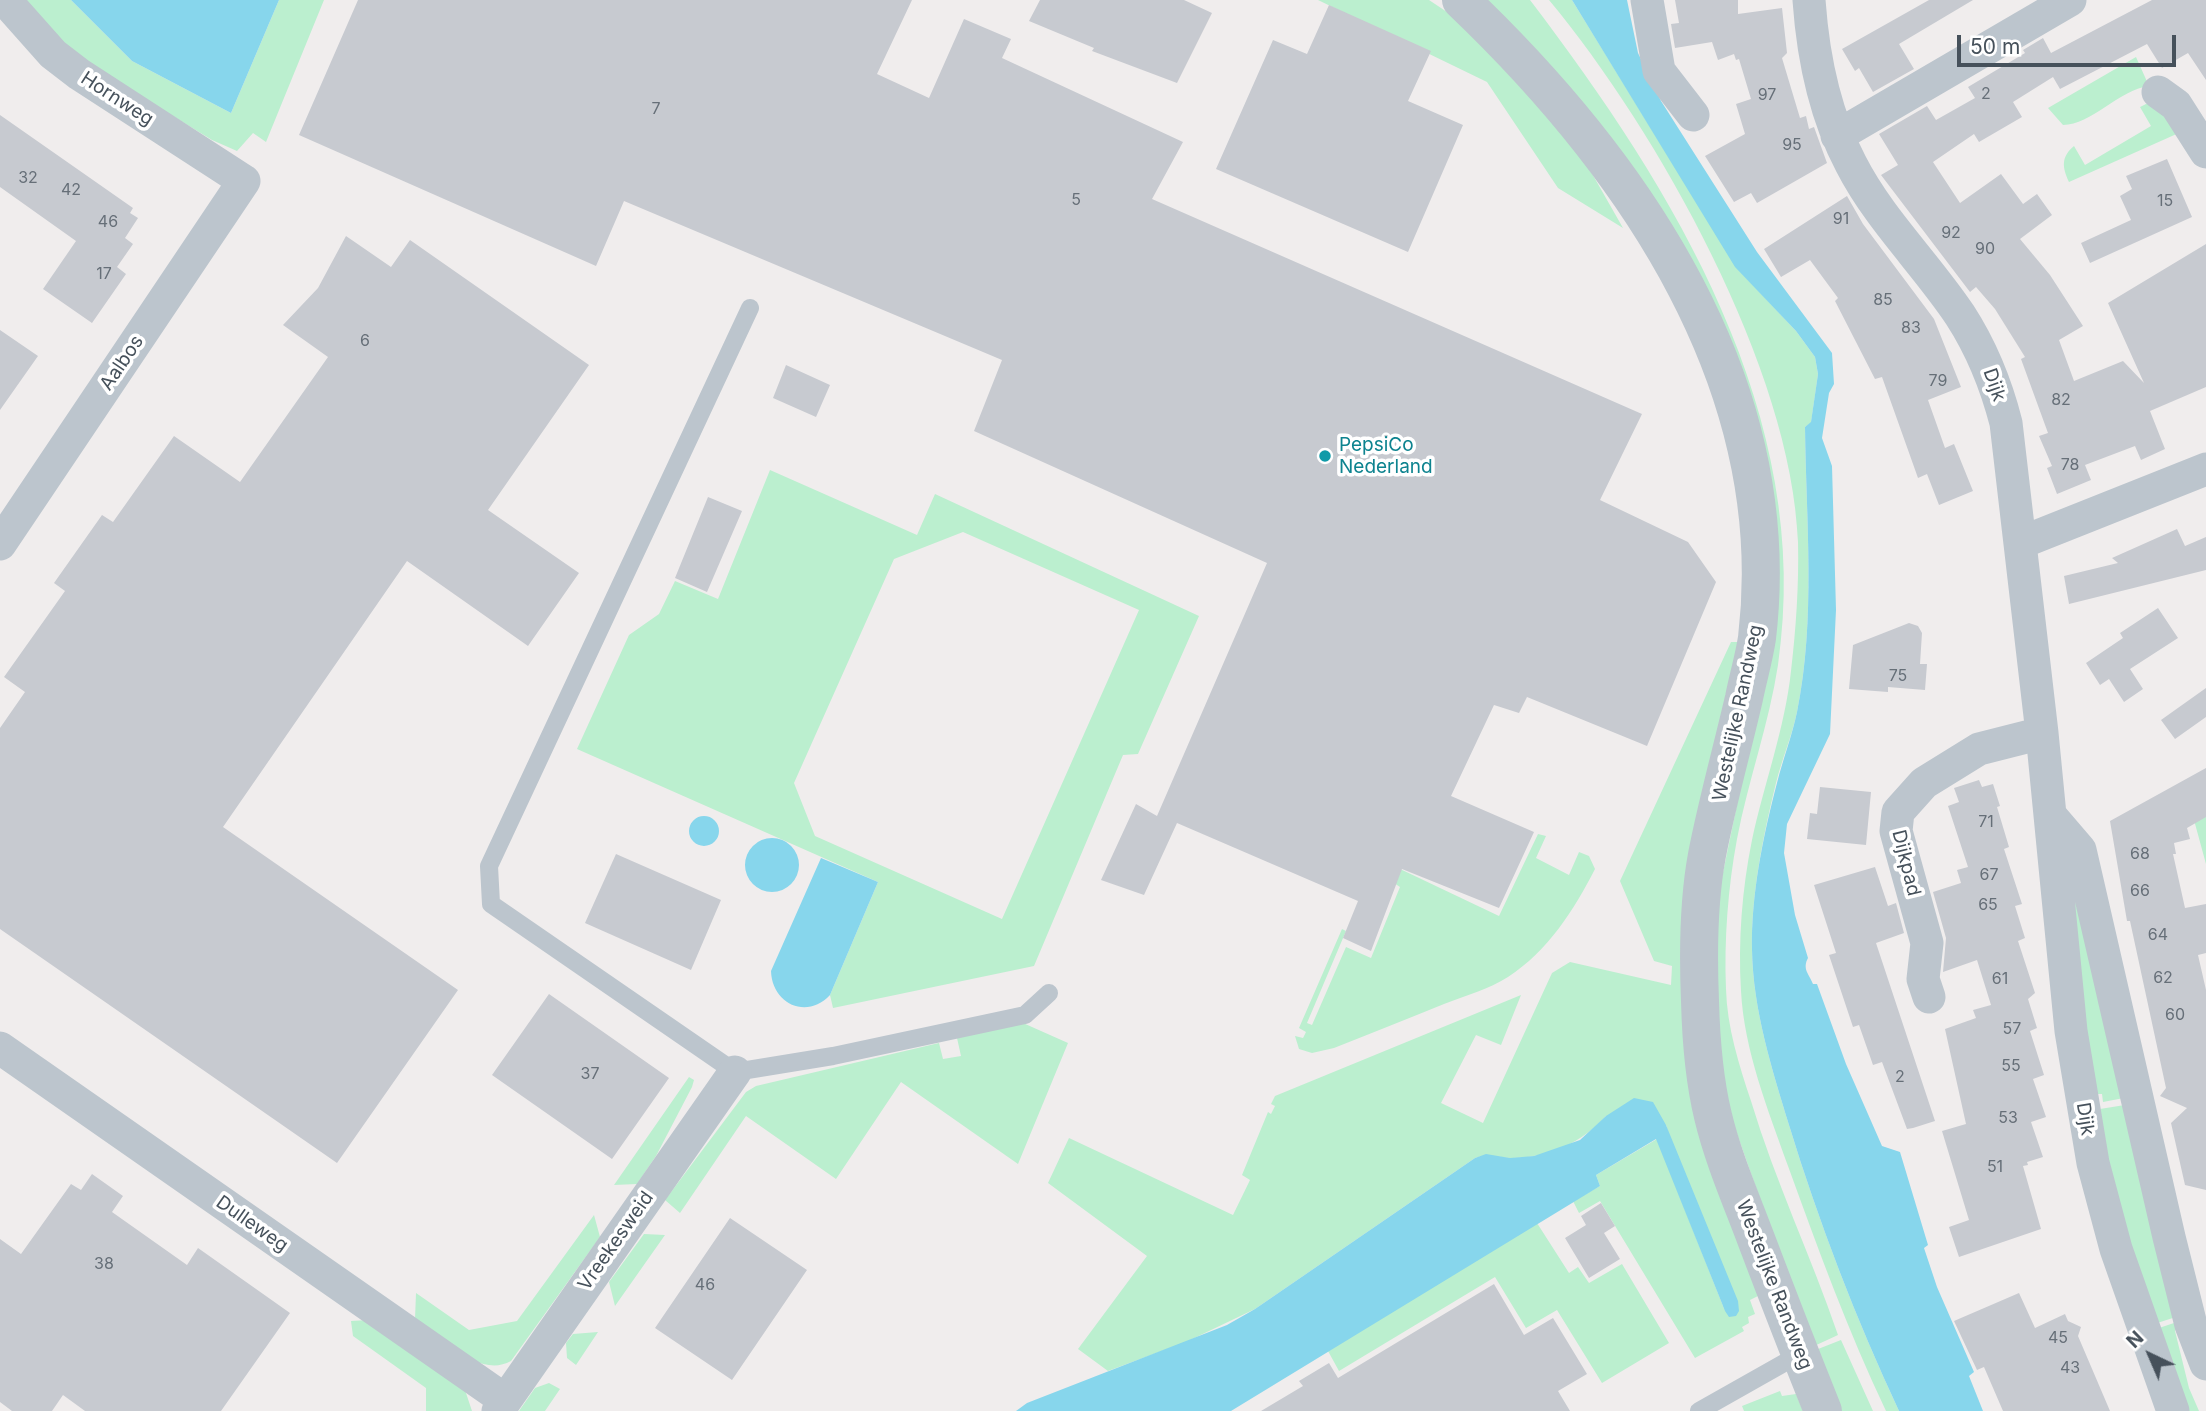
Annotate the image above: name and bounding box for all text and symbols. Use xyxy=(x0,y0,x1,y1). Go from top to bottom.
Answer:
scale bar xyxy=(1961,21,2180,65)
text: 50 m xyxy=(1970,34,2020,59)
street label: Hornweg xyxy=(76,67,158,131)
house number: 2 xyxy=(1981,84,1991,104)
house number: 97 xyxy=(1758,85,1776,105)
house number: 7 xyxy=(651,99,661,119)
house number: 95 xyxy=(1782,135,1802,155)
house number: 32 xyxy=(18,168,38,188)
house number: 42 xyxy=(61,180,81,200)
house number: 5 xyxy=(1071,190,1081,210)
house number: 15 xyxy=(2157,191,2173,211)
house number: 91 xyxy=(1833,209,1849,229)
house number: 46 xyxy=(98,212,118,232)
house number: 92 xyxy=(1941,223,1961,243)
house number: 90 xyxy=(1975,239,1995,259)
house number: 17 xyxy=(96,264,112,284)
house number: 85 xyxy=(1873,290,1893,310)
house number: 83 xyxy=(1901,318,1921,338)
street label: Aalbos xyxy=(95,331,149,395)
house number: 6 xyxy=(360,331,370,351)
street label: Dijk xyxy=(1978,366,2010,404)
house number: 79 xyxy=(1929,371,1947,391)
house number: 82 xyxy=(2051,390,2071,410)
place label: PepsiCo Nederland xyxy=(1339,434,1433,478)
marker: PepsiCo Nederland xyxy=(1317,448,1333,464)
house number: 78 xyxy=(2061,455,2079,475)
street label: Westelijke Randweg xyxy=(1708,623,1768,803)
house number: 75 xyxy=(1889,666,1907,686)
house number: 71 xyxy=(1978,812,1994,832)
street label: Dijkpad xyxy=(1887,828,1925,898)
house number: 68 xyxy=(2130,844,2150,864)
house number: 67 xyxy=(1980,865,1998,885)
house number: 66 xyxy=(2130,881,2150,901)
house number: 65 xyxy=(1978,895,1998,915)
house number: 64 xyxy=(2148,925,2168,945)
house number: 62 xyxy=(2153,968,2173,988)
house number: 61 xyxy=(1992,969,2008,989)
house number: 60 xyxy=(2165,1005,2185,1025)
house number: 57 xyxy=(2003,1019,2021,1039)
house number: 55 xyxy=(2001,1056,2021,1076)
house number: 37 xyxy=(581,1064,599,1084)
house number: 2 xyxy=(1895,1067,1905,1087)
street label: Dijk xyxy=(2071,1101,2099,1137)
house number: 53 xyxy=(1998,1108,2018,1128)
house number: 51 xyxy=(1987,1157,2003,1177)
street label: Vreekesweid xyxy=(573,1187,659,1295)
street label: Dulleweg xyxy=(212,1191,292,1257)
street label: Westelijke Randweg xyxy=(1731,1197,1817,1373)
house number: 38 xyxy=(94,1254,114,1274)
house number: 46 xyxy=(695,1275,715,1295)
north arrow xyxy=(2115,1320,2185,1390)
text: N xyxy=(2122,1326,2148,1353)
house number: 45 xyxy=(2048,1328,2068,1348)
house number: 43 xyxy=(2060,1358,2080,1378)

